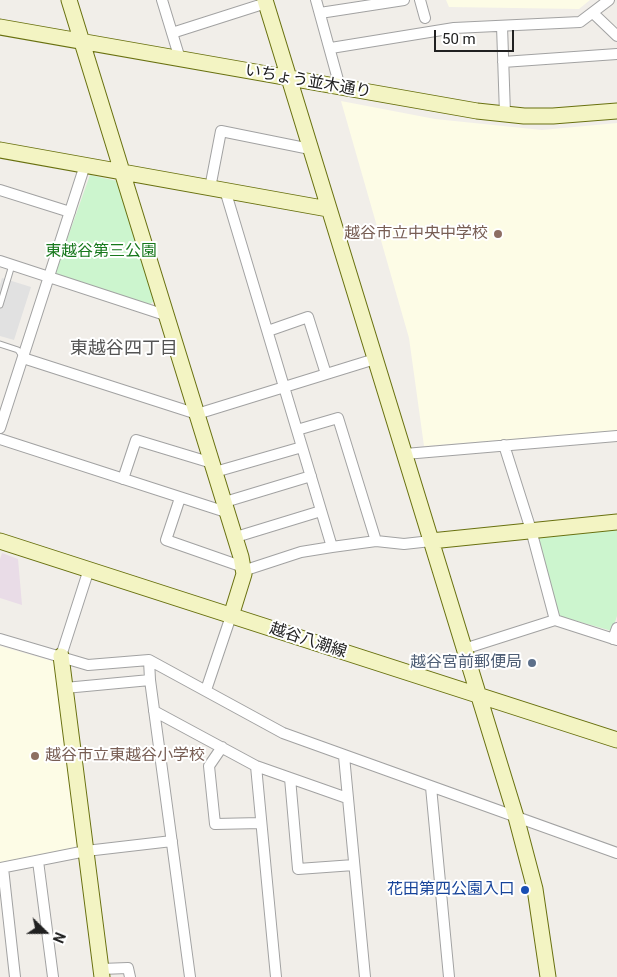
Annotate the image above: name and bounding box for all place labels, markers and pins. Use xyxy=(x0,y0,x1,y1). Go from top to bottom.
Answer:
place label: 越谷市立中央中学校 xyxy=(344,224,488,244)
marker: 越谷市立中央中学校 xyxy=(492,228,504,240)
place label: 越谷宮前郵便局 xyxy=(410,653,522,673)
marker: 越谷宮前郵便局 xyxy=(526,657,538,669)
place label: 越谷市立東越谷小学校 xyxy=(45,746,205,766)
marker: 越谷市立東越谷小学校 xyxy=(29,750,41,762)
place label: 花田第四公園入口 xyxy=(387,880,515,900)
marker: 花田第四公園入口 xyxy=(519,884,531,896)

